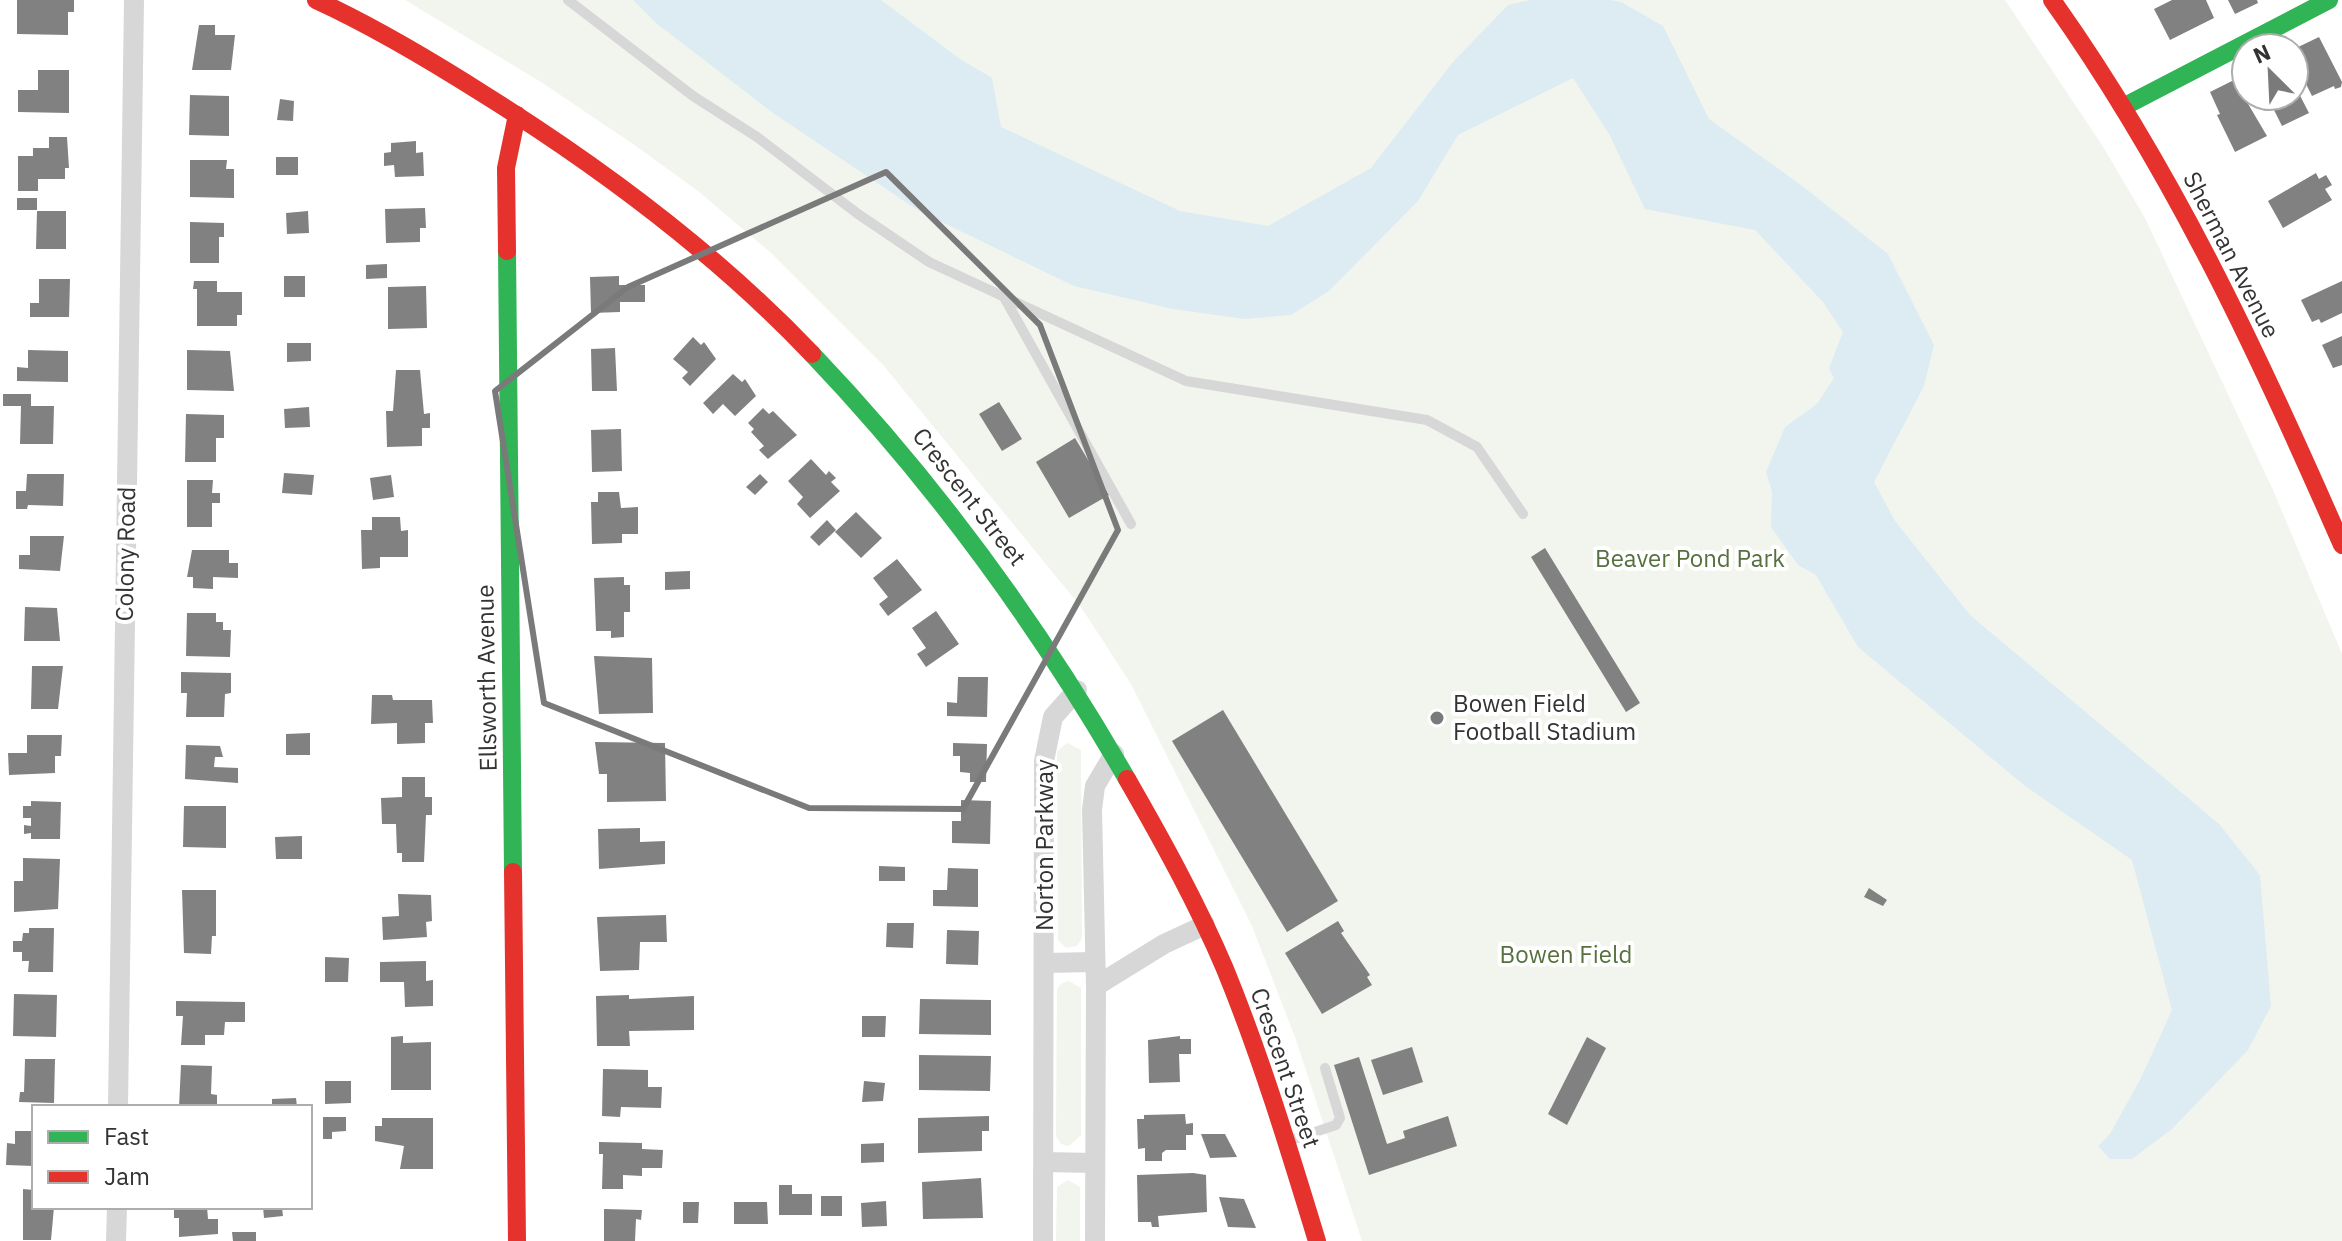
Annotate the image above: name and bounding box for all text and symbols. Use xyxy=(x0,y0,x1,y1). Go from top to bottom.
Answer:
north arrow xyxy=(2230,32,2310,112)
text: N xyxy=(2248,37,2275,70)
street label: Sherman Avenue xyxy=(2176,166,2288,343)
street label: Crescent Street xyxy=(906,421,1034,572)
street label: Colony Road xyxy=(108,486,142,622)
park label: Beaver Pond Park xyxy=(1595,542,1785,574)
street label: Ellsworth Avenue xyxy=(468,584,504,772)
place label: Bowen Field Football Stadium xyxy=(1453,687,1636,747)
marker: Bowen Field Football Stadium xyxy=(1428,709,1446,727)
street label: Norton Parkway xyxy=(1028,759,1060,931)
park label: Bowen Field xyxy=(1500,938,1632,970)
street label: Crescent Street xyxy=(1244,983,1328,1152)
legend xyxy=(32,1105,312,1209)
text: Fast xyxy=(104,1120,149,1152)
text: Jam xyxy=(104,1160,150,1192)

